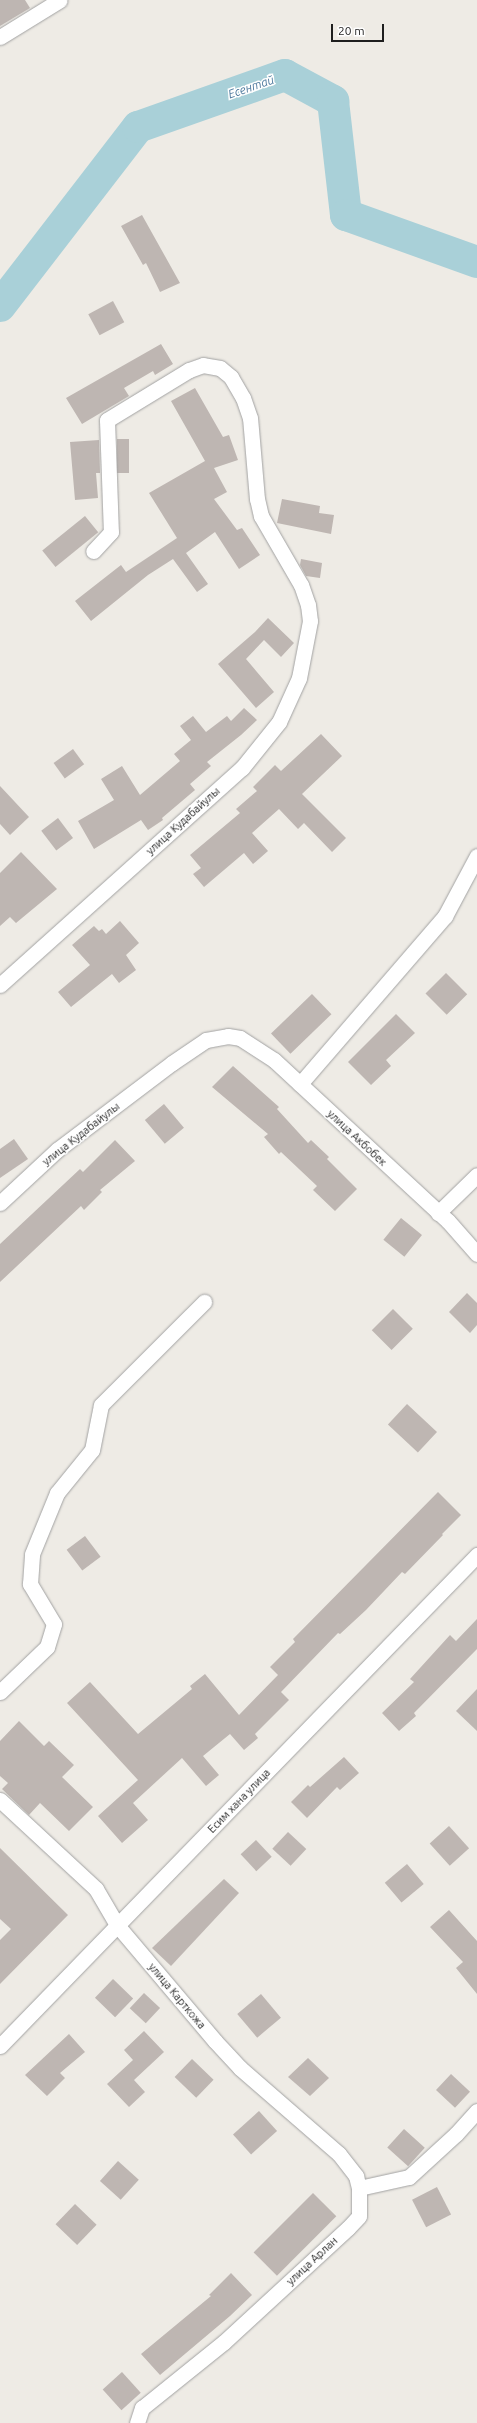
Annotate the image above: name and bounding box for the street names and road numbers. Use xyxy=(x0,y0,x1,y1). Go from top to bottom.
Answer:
street label: улица Кудабайулы xyxy=(143,784,223,858)
street label: улица Кудабайулы xyxy=(40,1100,122,1168)
street label: улица Акбобек xyxy=(325,1107,389,1169)
street label: Есим хана улица xyxy=(205,1766,273,1836)
street label: улица Карткожа xyxy=(146,1960,208,2032)
street label: улица Арлан xyxy=(284,2234,340,2288)

